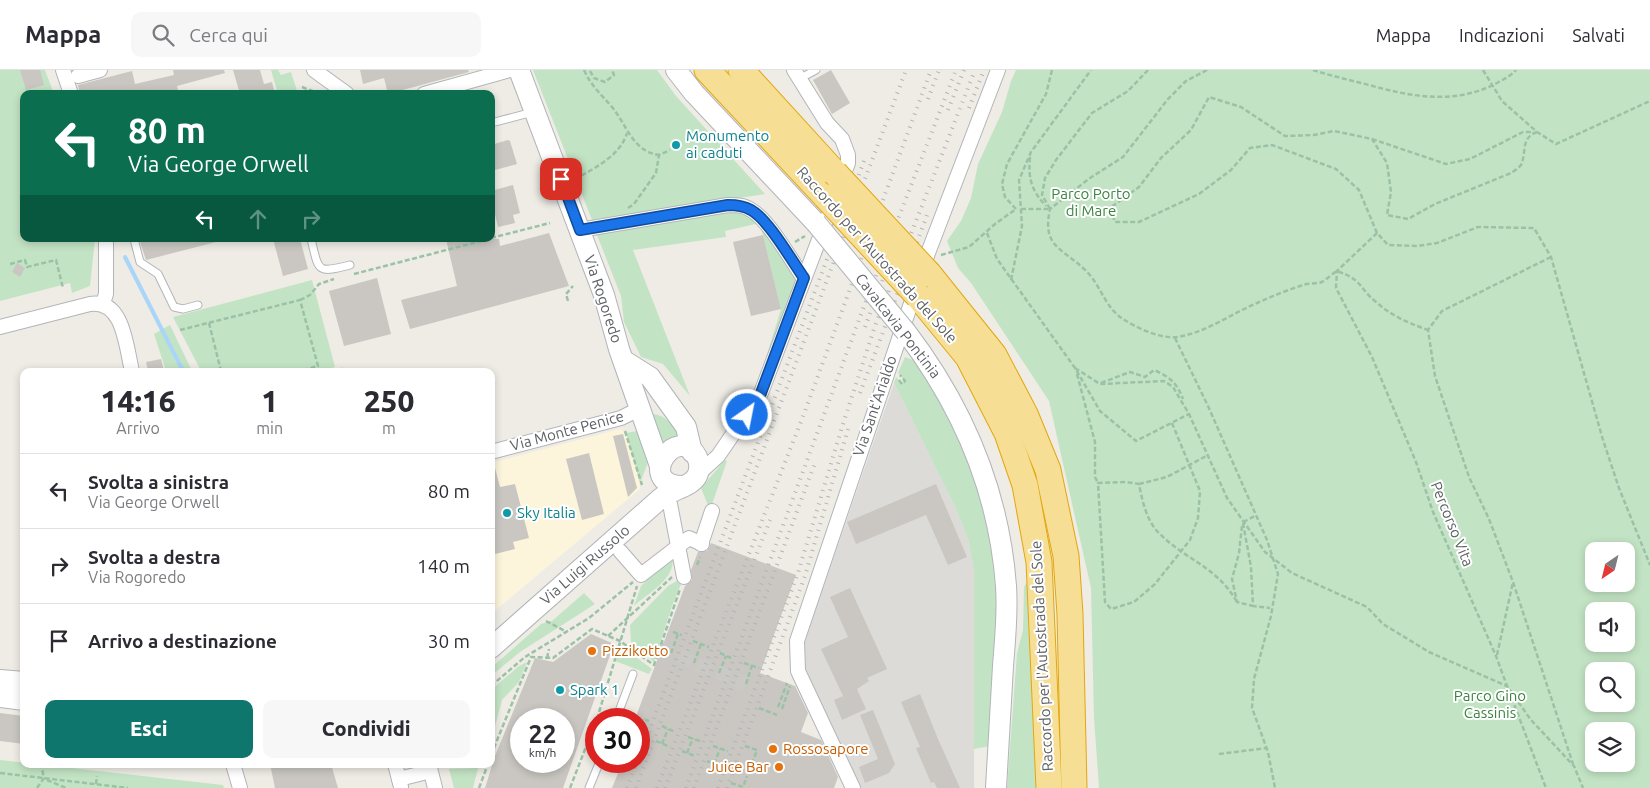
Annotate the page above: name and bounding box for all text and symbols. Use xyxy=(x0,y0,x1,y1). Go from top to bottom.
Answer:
search box xyxy=(131,12,481,57)
text: Mappa xyxy=(25,21,101,48)
icon: search xyxy=(149,21,177,49)
text: Cerca qui xyxy=(189,24,268,46)
text: Mappa xyxy=(1376,25,1431,45)
text: Indicazioni xyxy=(1459,25,1544,45)
text: Salvati xyxy=(1572,25,1625,45)
icon: left xyxy=(45,110,110,175)
text: 80 m xyxy=(128,110,206,150)
place label: Monumento ai caduti xyxy=(686,127,769,161)
marker: Monumento ai caduti xyxy=(670,139,682,151)
text: Via George Orwell xyxy=(128,151,309,176)
pin xyxy=(540,158,582,200)
street label: Raccordo per l'Autostrada del Sole xyxy=(794,163,961,346)
icon: arrive xyxy=(547,165,575,193)
park label: Parco Porto di Mare xyxy=(1051,185,1131,219)
icon: left xyxy=(191,205,219,233)
icon: ahead xyxy=(244,205,272,233)
icon: right xyxy=(297,205,325,233)
street label: Via Rogoredo xyxy=(581,253,626,345)
street label: Cavalcavia Pontinia xyxy=(852,270,945,381)
street label: Via Sant'Arialdo xyxy=(849,353,900,459)
text: 14:16 xyxy=(101,384,176,418)
text: 1 xyxy=(261,384,278,418)
text: 250 xyxy=(364,384,414,418)
position arrow xyxy=(720,388,772,440)
street label: Via Monte Penice xyxy=(508,407,626,454)
text: Arrivo xyxy=(116,419,160,437)
text: min xyxy=(256,419,283,437)
text: m xyxy=(382,419,396,437)
text: Svolta a sinistra xyxy=(88,471,229,493)
icon: left xyxy=(45,477,73,505)
street label: Percorso Vita xyxy=(1428,479,1477,569)
text: 80 m xyxy=(428,480,470,502)
text: Via George Orwell xyxy=(88,493,219,511)
place label: Sky Italia xyxy=(517,504,576,521)
marker: Sky Italia xyxy=(501,507,513,519)
street label: Via Luigi Russolo xyxy=(537,521,633,608)
street label: Raccordo per l'Autostrada del Sole xyxy=(1027,540,1056,772)
north arrow xyxy=(1585,542,1635,592)
map controls xyxy=(1585,542,1635,772)
text: Svolta a destra xyxy=(88,546,221,568)
icon: right xyxy=(45,552,73,580)
text: 140 m xyxy=(417,555,470,577)
text: Via Rogoredo xyxy=(88,568,186,586)
button: sound xyxy=(1585,602,1635,652)
icon: arrive xyxy=(45,627,73,655)
text: Arrivo a destinazione xyxy=(88,630,277,652)
text: 30 m xyxy=(428,630,470,652)
place label: Pizzikotto xyxy=(602,642,669,659)
marker: Pizzikotto xyxy=(586,645,598,657)
button: search xyxy=(1585,662,1635,712)
place label: Spark 1 xyxy=(570,681,620,698)
marker: Spark 1 xyxy=(554,684,566,696)
park label: Parco Gino Cassinis xyxy=(1454,687,1526,721)
button: Esci xyxy=(45,700,253,758)
button: Condividi xyxy=(263,700,470,758)
speed limit sign: 30 xyxy=(585,708,650,773)
text: 22 xyxy=(528,720,557,748)
button: layers xyxy=(1585,722,1635,772)
place label: Rossosapore xyxy=(783,740,869,757)
marker: Rossosapore xyxy=(767,743,779,755)
text: km/h xyxy=(529,746,556,759)
place label: Juice Bar xyxy=(708,758,769,775)
marker: Juice Bar xyxy=(773,761,785,773)

